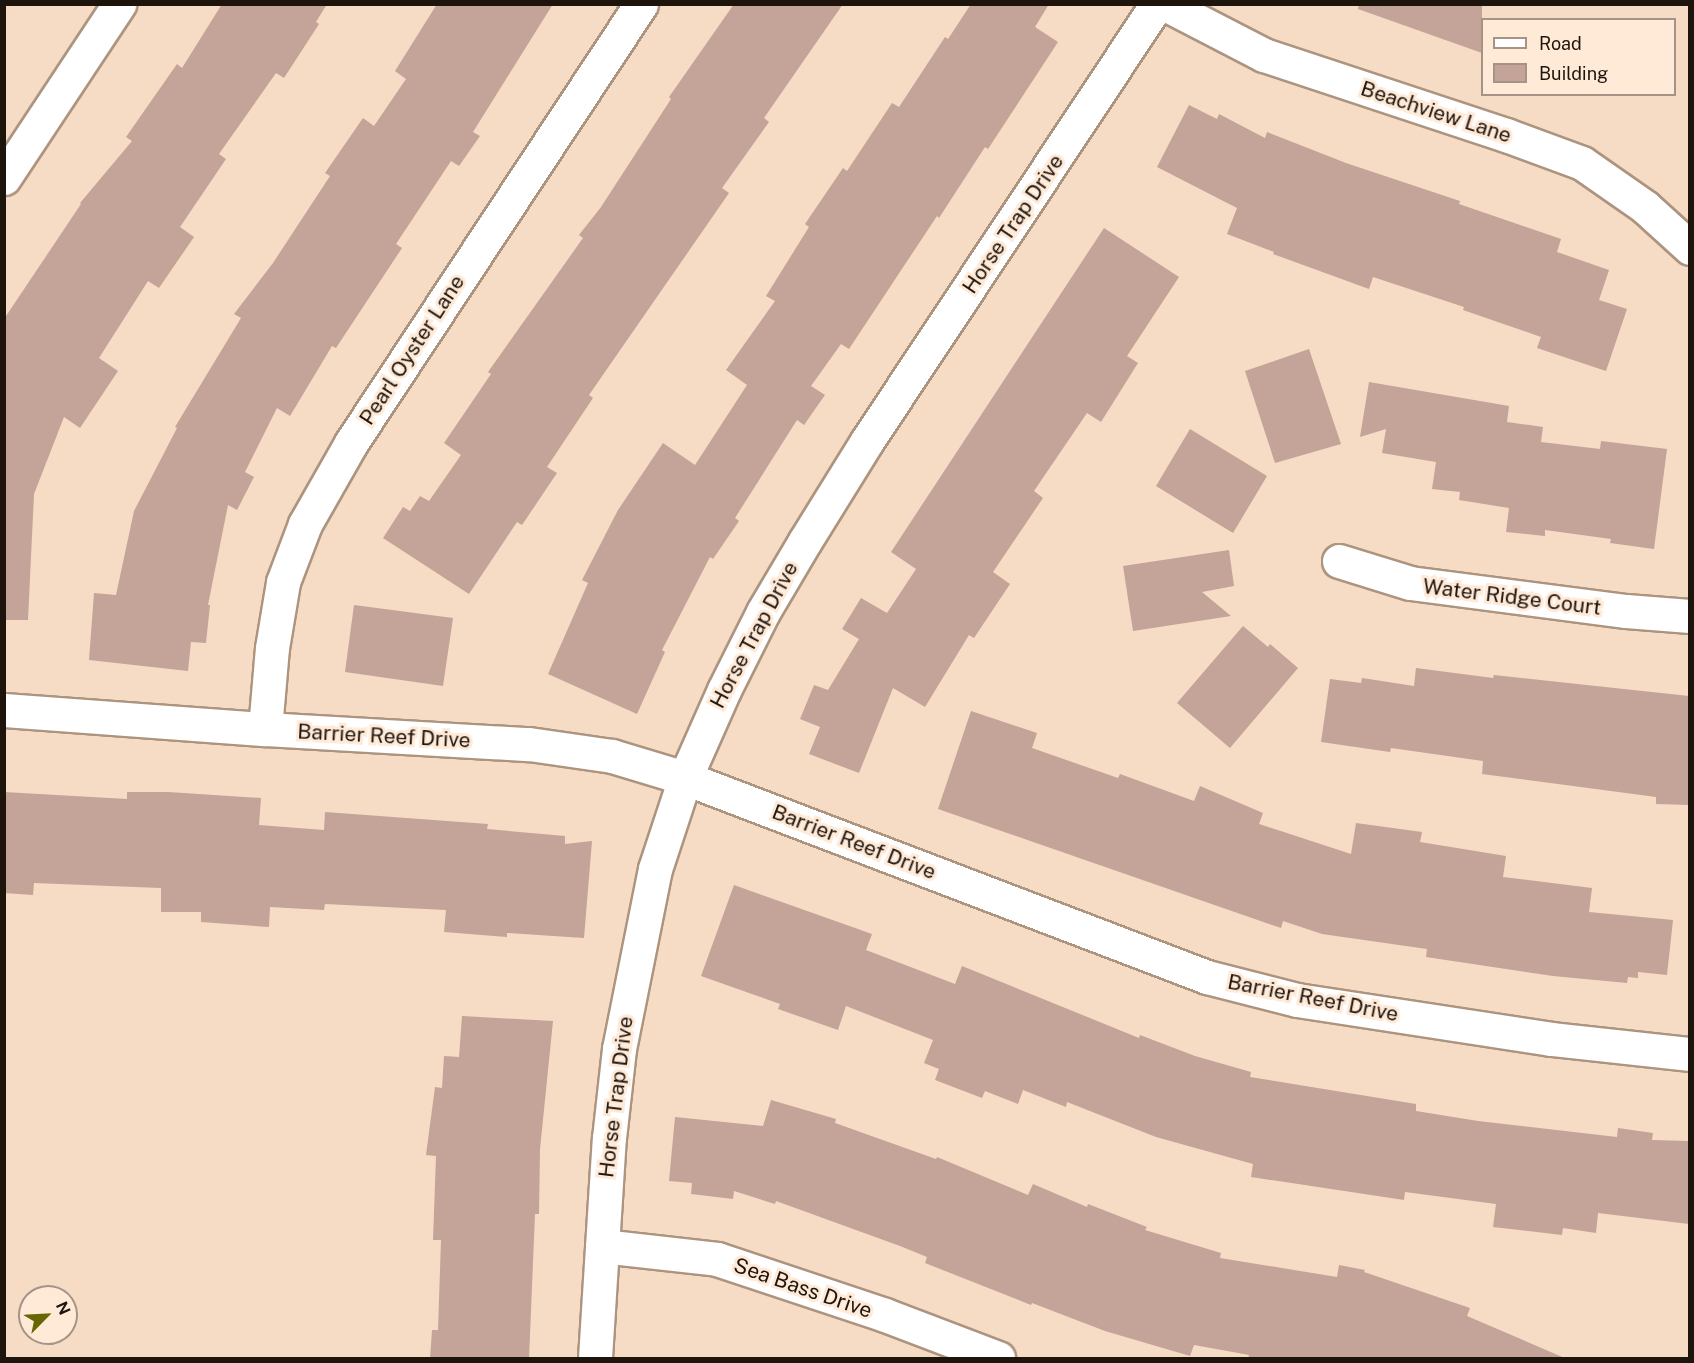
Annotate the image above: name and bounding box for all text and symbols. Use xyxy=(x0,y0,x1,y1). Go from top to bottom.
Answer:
legend xyxy=(1481,18,1676,96)
text: Road xyxy=(1539,33,1582,54)
text: Building xyxy=(1539,63,1608,84)
street label: Beachview Lane xyxy=(1357,76,1515,148)
street label: Horse Trap Drive xyxy=(957,150,1069,298)
street label: Pearl Oyster Lane xyxy=(354,270,470,430)
street label: Horse Trap Drive xyxy=(705,557,803,713)
street label: Water Ridge Court xyxy=(1421,574,1603,620)
street label: Barrier Reef Drive xyxy=(297,719,471,753)
street label: Barrier Reef Drive xyxy=(769,799,939,885)
street label: Barrier Reef Drive xyxy=(1225,969,1401,1027)
street label: Horse Trap Drive xyxy=(594,1015,638,1179)
street label: Sea Bass Drive xyxy=(730,1253,876,1323)
north arrow xyxy=(18,1285,78,1345)
text: N xyxy=(52,1299,74,1318)

